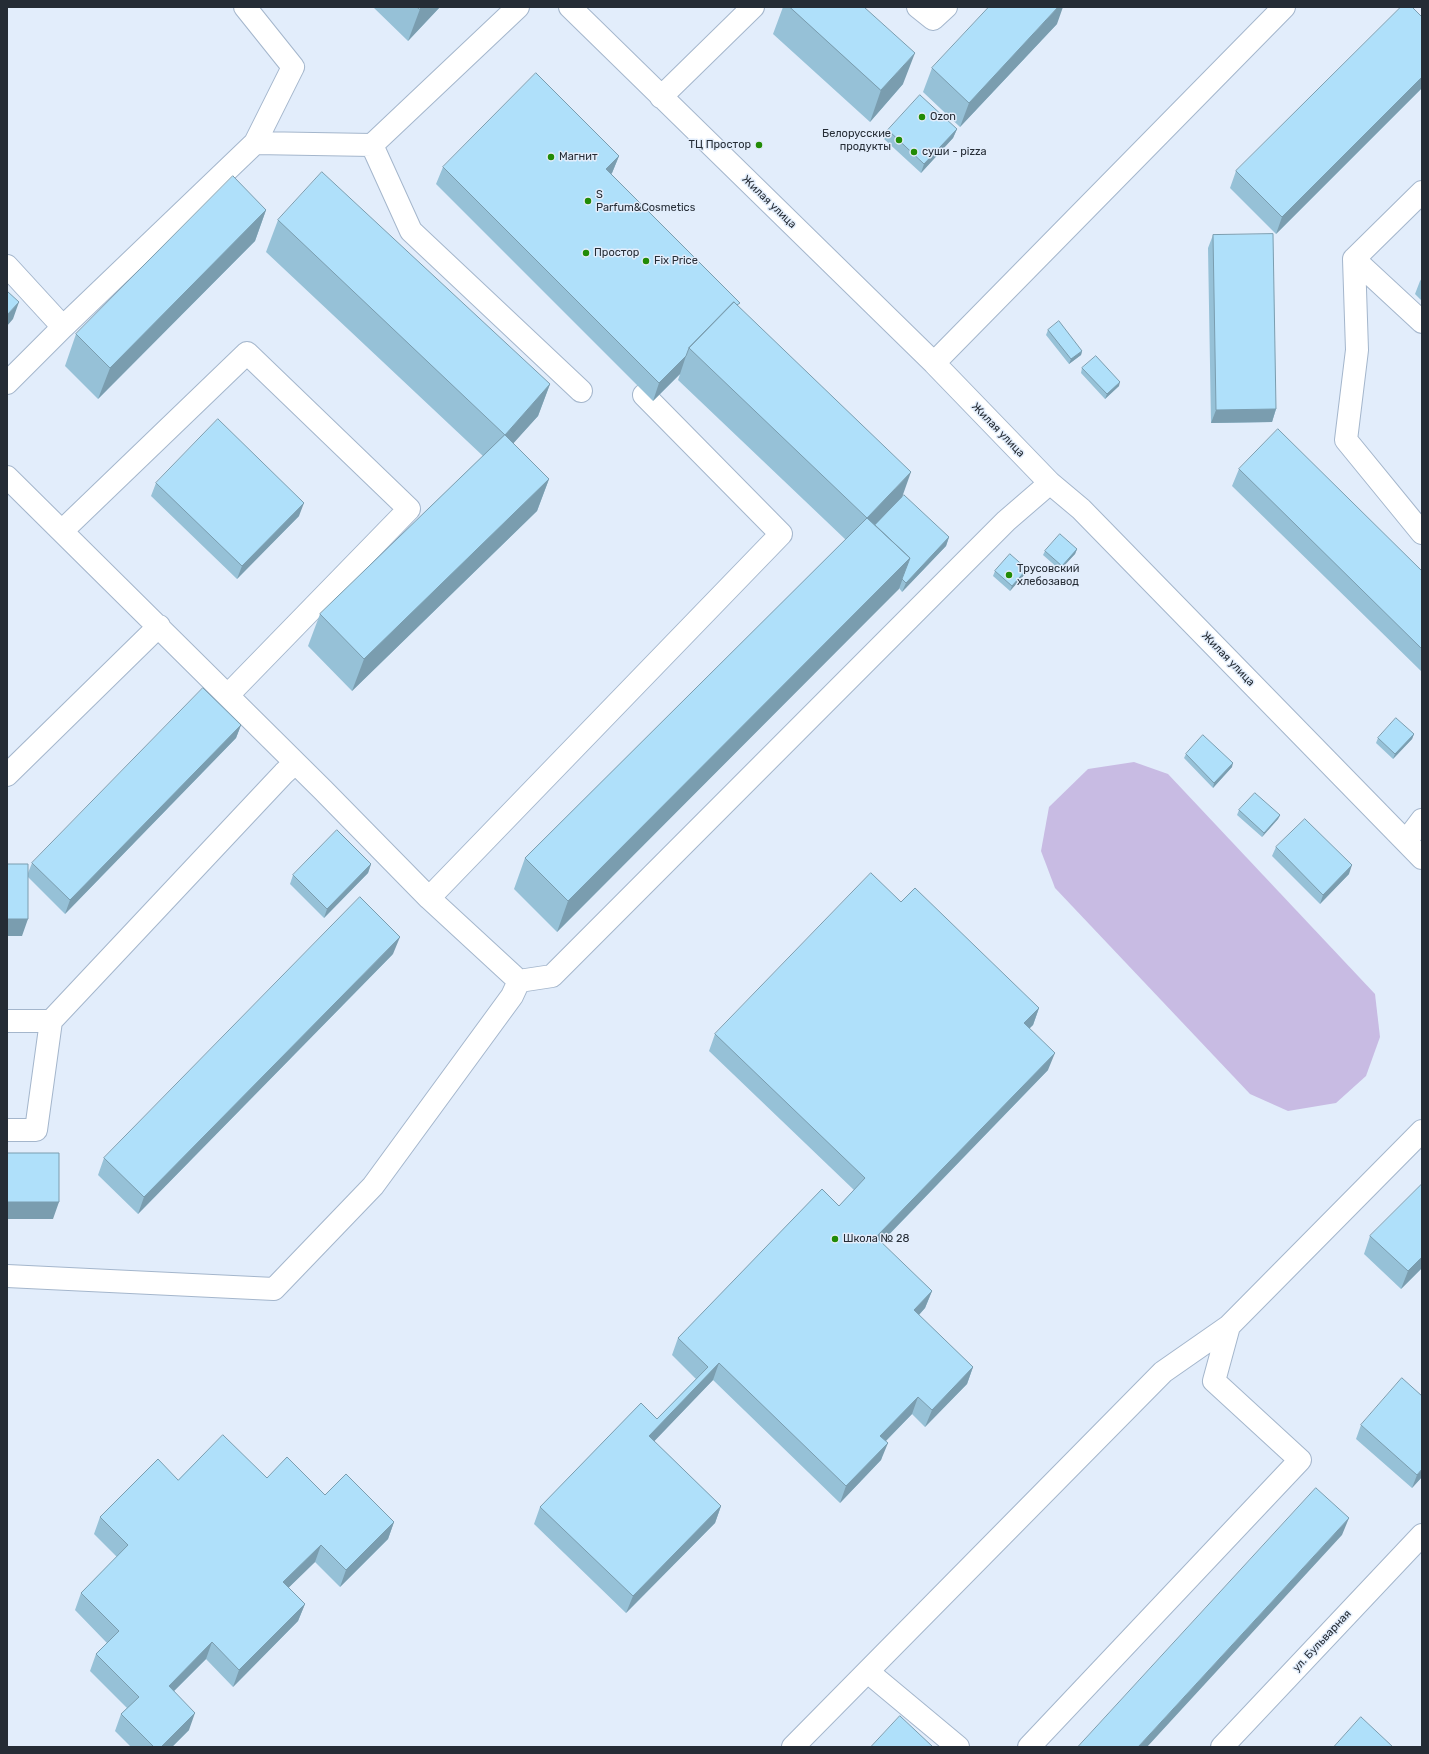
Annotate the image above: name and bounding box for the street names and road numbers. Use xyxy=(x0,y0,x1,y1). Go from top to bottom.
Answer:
street label: Жилая улица xyxy=(739,173,799,231)
street label: Жилая улица xyxy=(969,400,1027,460)
street label: Жилая улица xyxy=(1199,629,1257,689)
street label: ул. Бульварная xyxy=(1290,1607,1354,1675)

